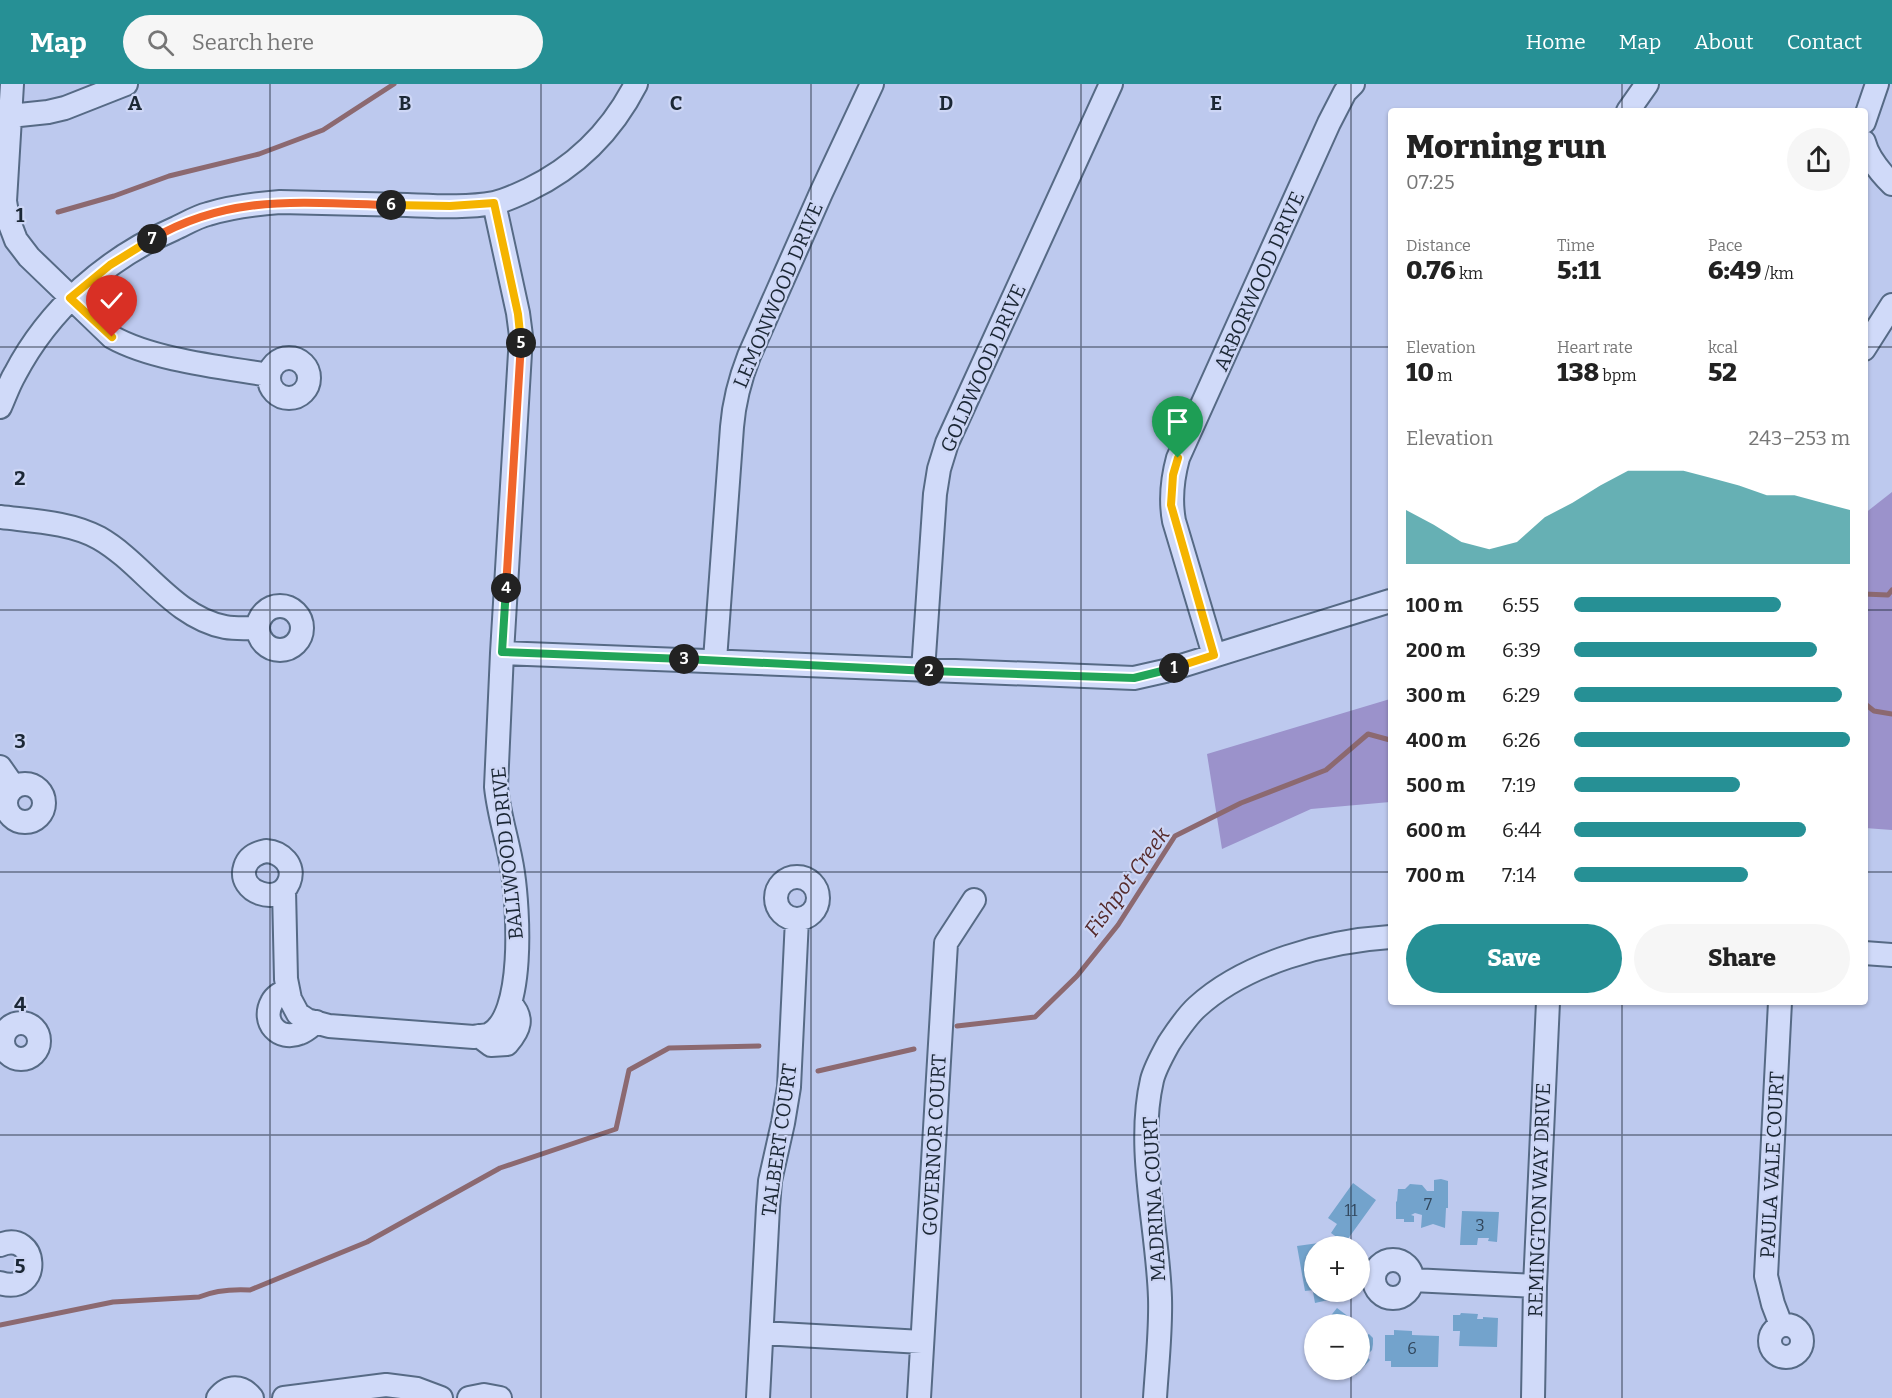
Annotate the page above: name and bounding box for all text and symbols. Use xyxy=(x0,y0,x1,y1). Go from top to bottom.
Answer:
search box xyxy=(123,15,543,69)
text: Map xyxy=(30,26,87,59)
icon: search xyxy=(144,26,177,59)
text: Search here xyxy=(192,29,314,56)
text: Home xyxy=(1526,29,1586,55)
text: Map xyxy=(1619,29,1661,55)
text: About xyxy=(1694,29,1754,55)
text: Contact xyxy=(1787,29,1862,55)
text: A xyxy=(128,91,143,115)
text: B xyxy=(399,91,412,115)
text: C xyxy=(670,91,682,115)
text: D xyxy=(939,91,953,115)
text: E xyxy=(1210,91,1222,115)
text: Morning run xyxy=(1406,127,1606,167)
button: share xyxy=(1787,128,1850,191)
text: 07:25 xyxy=(1406,170,1455,194)
street label: ARBORWOOD DRIVE xyxy=(1209,188,1309,374)
pin: 6 xyxy=(376,190,406,220)
text: 6 xyxy=(386,195,396,214)
street label: LEMONWOOD DRIVE xyxy=(728,199,828,391)
text: 1 xyxy=(16,203,25,227)
pin: 7 xyxy=(137,224,167,254)
text: 7 xyxy=(148,229,156,248)
text: Distance xyxy=(1406,236,1471,255)
text: Time xyxy=(1557,236,1595,255)
text: Pace xyxy=(1708,236,1743,255)
text: 0.76 xyxy=(1406,255,1456,286)
text: 5:11 xyxy=(1557,255,1601,286)
text: 6:49 xyxy=(1708,255,1761,286)
text: km xyxy=(1456,264,1483,283)
text: /km xyxy=(1761,264,1794,283)
pin xyxy=(86,275,137,337)
street label: GOLDWOOD DRIVE xyxy=(935,280,1031,456)
icon: check xyxy=(95,284,128,317)
pin: 5 xyxy=(506,328,536,358)
text: 5 xyxy=(517,333,525,352)
text: Elevation xyxy=(1406,338,1476,357)
text: Heart rate xyxy=(1557,338,1633,357)
text: kcal xyxy=(1708,338,1738,357)
text: 10 xyxy=(1406,357,1434,388)
text: 138 xyxy=(1557,357,1599,388)
text: 52 xyxy=(1708,357,1737,388)
text: m xyxy=(1434,366,1452,385)
text: bpm xyxy=(1599,366,1637,385)
pin xyxy=(1152,396,1203,458)
icon: arrive xyxy=(1161,405,1194,438)
text: Elevation xyxy=(1406,426,1493,450)
text: 243–253 m xyxy=(1748,426,1850,450)
text: 2 xyxy=(14,466,26,490)
pin: 4 xyxy=(491,573,521,603)
text: 4 xyxy=(501,578,511,597)
text: 100 m xyxy=(1406,593,1463,617)
text: 6:55 xyxy=(1502,593,1539,617)
text: 200 m xyxy=(1406,638,1465,662)
text: 6:39 xyxy=(1502,638,1541,662)
pin: 3 xyxy=(669,644,699,674)
text: 3 xyxy=(679,649,689,668)
pin: 1 xyxy=(1159,653,1189,683)
pin: 2 xyxy=(914,656,944,686)
text: 1 xyxy=(1171,658,1177,677)
text: 2 xyxy=(924,661,934,680)
text: 300 m xyxy=(1406,683,1466,707)
text: 6:29 xyxy=(1502,683,1541,707)
text: 400 m xyxy=(1406,728,1466,752)
text: 6:26 xyxy=(1502,728,1541,752)
text: 3 xyxy=(14,729,26,753)
street label: BALLWOOD DRIVE xyxy=(486,765,528,941)
text: 500 m xyxy=(1406,773,1465,797)
text: 7:19 xyxy=(1502,773,1536,797)
text: 600 m xyxy=(1406,818,1466,842)
text: 6:44 xyxy=(1502,818,1541,842)
water label: Fishpot Creek xyxy=(1079,822,1176,942)
text: 700 m xyxy=(1406,863,1465,887)
text: 7:14 xyxy=(1502,863,1536,887)
button: Save xyxy=(1406,924,1622,993)
button: Share xyxy=(1634,924,1850,993)
text: 4 xyxy=(14,992,26,1016)
street label: GOVERNOR COURT xyxy=(917,1053,951,1236)
street label: TALBERT COURT xyxy=(756,1062,802,1218)
street label: PAULA VALE COURT xyxy=(1755,1071,1789,1259)
street label: REMINGTON WAY DRIVE xyxy=(1523,1082,1555,1318)
street label: MADRINA COURT xyxy=(1138,1116,1170,1282)
house number: 7 xyxy=(1424,1195,1432,1214)
house number: 11 xyxy=(1345,1201,1358,1220)
house number: 3 xyxy=(1475,1216,1485,1235)
map controls xyxy=(1304,1236,1370,1380)
button: + xyxy=(1304,1236,1370,1302)
text: 5 xyxy=(15,1254,26,1278)
button: − xyxy=(1304,1314,1370,1380)
house number: 6 xyxy=(1407,1339,1417,1358)

